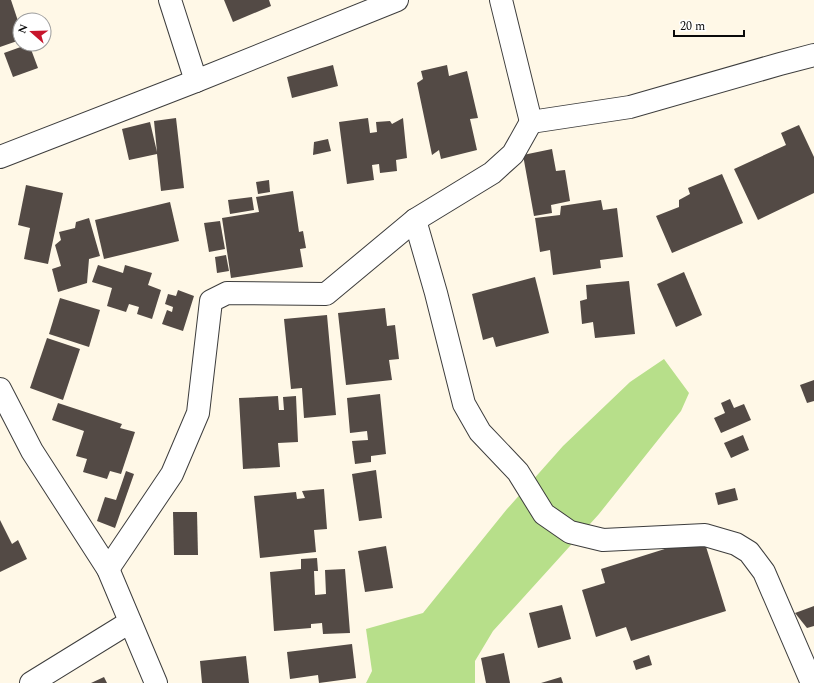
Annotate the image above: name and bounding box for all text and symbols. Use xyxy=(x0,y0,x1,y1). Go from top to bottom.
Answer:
north arrow xyxy=(12,12,52,52)
scale bar xyxy=(674,12,744,38)
text: 20 m xyxy=(680,17,705,36)
text: N xyxy=(14,22,33,36)

